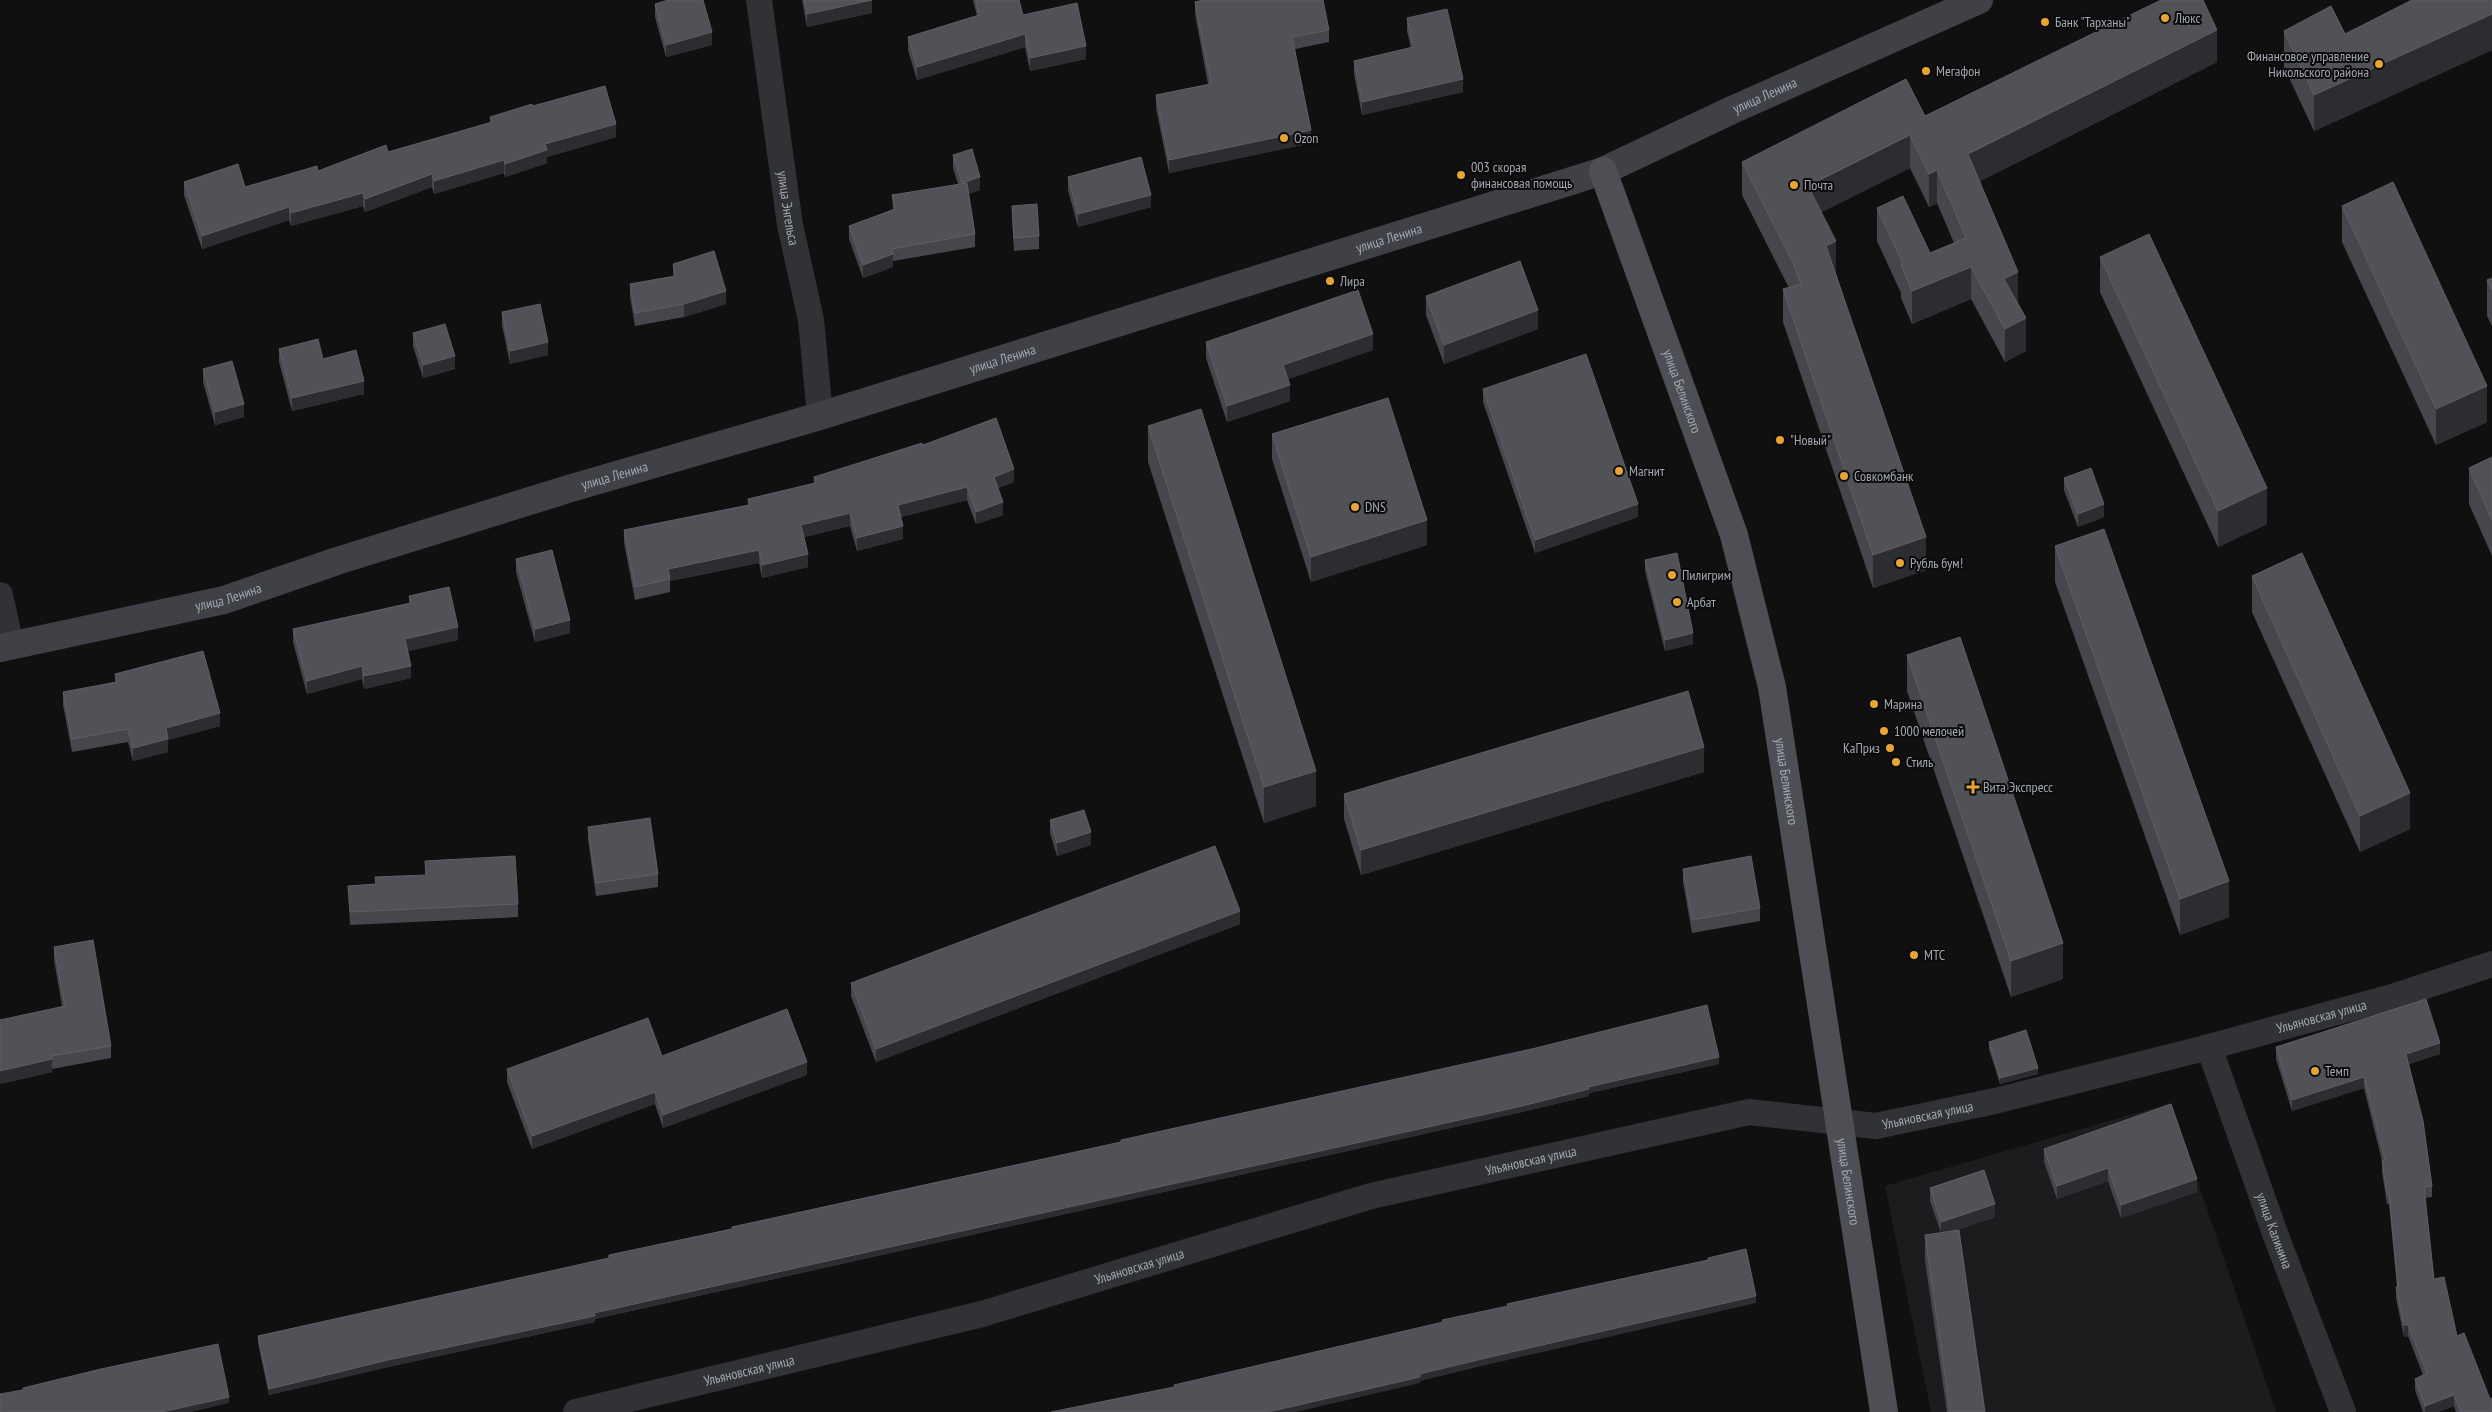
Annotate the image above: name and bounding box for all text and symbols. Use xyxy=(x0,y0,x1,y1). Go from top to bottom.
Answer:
place label: Люкс xyxy=(2174,9,2200,27)
marker: Люкс xyxy=(2159,12,2171,24)
place label: Банк "Тарханы" xyxy=(2055,13,2130,31)
marker: Банк "Тарханы" xyxy=(2039,16,2051,28)
place label: Финансовое управление Никольского района xyxy=(2247,47,2369,81)
marker: Финансовое управление Никольского района xyxy=(2373,58,2385,70)
place label: Мегафон xyxy=(1936,62,1980,80)
marker: Мегафон xyxy=(1920,65,1932,77)
street label: улица Ленина xyxy=(1730,73,1800,118)
place label: Ozon xyxy=(1294,129,1319,147)
marker: Ozon xyxy=(1278,132,1290,144)
place label: 003 скорая финансовая помощь xyxy=(1471,158,1572,192)
street label: улица Энгельса xyxy=(774,169,803,247)
marker: 003 скорая финансовая помощь xyxy=(1455,169,1467,181)
place label: Почта xyxy=(1804,176,1833,194)
marker: Почта xyxy=(1788,179,1800,191)
street label: улица Ленина xyxy=(1353,219,1424,257)
place label: Лира xyxy=(1339,272,1365,290)
marker: Лира xyxy=(1324,275,1336,287)
street label: улица Ленина xyxy=(967,340,1038,378)
street label: улица Белинского xyxy=(1659,347,1706,436)
place label: "Новый" xyxy=(1790,431,1831,449)
marker: "Новый" xyxy=(1774,434,1786,446)
street label: улица Ленина xyxy=(579,457,650,494)
place label: Магнит xyxy=(1629,462,1665,480)
marker: Магнит xyxy=(1613,465,1625,477)
place label: Совкомбанк xyxy=(1854,467,1914,485)
marker: Совкомбанк xyxy=(1838,470,1850,482)
place label: DNS xyxy=(1365,498,1386,516)
marker: DNS xyxy=(1349,501,1361,513)
place label: Рубль бум! xyxy=(1910,554,1963,572)
marker: Рубль бум! xyxy=(1894,557,1906,569)
place label: Пилигрим xyxy=(1682,566,1731,584)
marker: Пилигрим xyxy=(1666,569,1678,581)
street label: улица Ленина xyxy=(193,579,264,615)
place label: Арбат xyxy=(1687,593,1716,611)
marker: Арбат xyxy=(1671,596,1683,608)
place label: Марина xyxy=(1884,695,1922,713)
marker: Марина xyxy=(1868,698,1880,710)
place label: 1000 мелочей xyxy=(1894,722,1964,740)
marker: 1000 мелочей xyxy=(1878,725,1890,737)
street label: улица Белинского xyxy=(1771,737,1802,826)
place label: КаПриз xyxy=(1843,739,1880,757)
marker: КаПриз xyxy=(1884,742,1896,754)
place label: Стиль xyxy=(1906,753,1933,771)
marker: Стиль xyxy=(1890,756,1902,768)
place label: Вита Экспресс xyxy=(1983,778,2053,796)
marker: Вита Экспресс xyxy=(1967,781,1979,793)
place label: МТС xyxy=(1924,946,1946,964)
marker: МТС xyxy=(1908,949,1920,961)
street label: Ульяновская улица xyxy=(2274,995,2368,1037)
place label: Темп xyxy=(2325,1062,2349,1080)
marker: Темп xyxy=(2309,1065,2321,1077)
street label: Ульяновская улица xyxy=(1881,1097,1975,1133)
street label: улица Белинского xyxy=(1833,1137,1864,1226)
street label: Ульяновская улица xyxy=(1484,1142,1578,1179)
street label: улица Калинина xyxy=(2252,1190,2297,1271)
street label: Ульяновская улица xyxy=(1092,1244,1186,1288)
street label: Ульяновская улица xyxy=(702,1351,796,1390)

